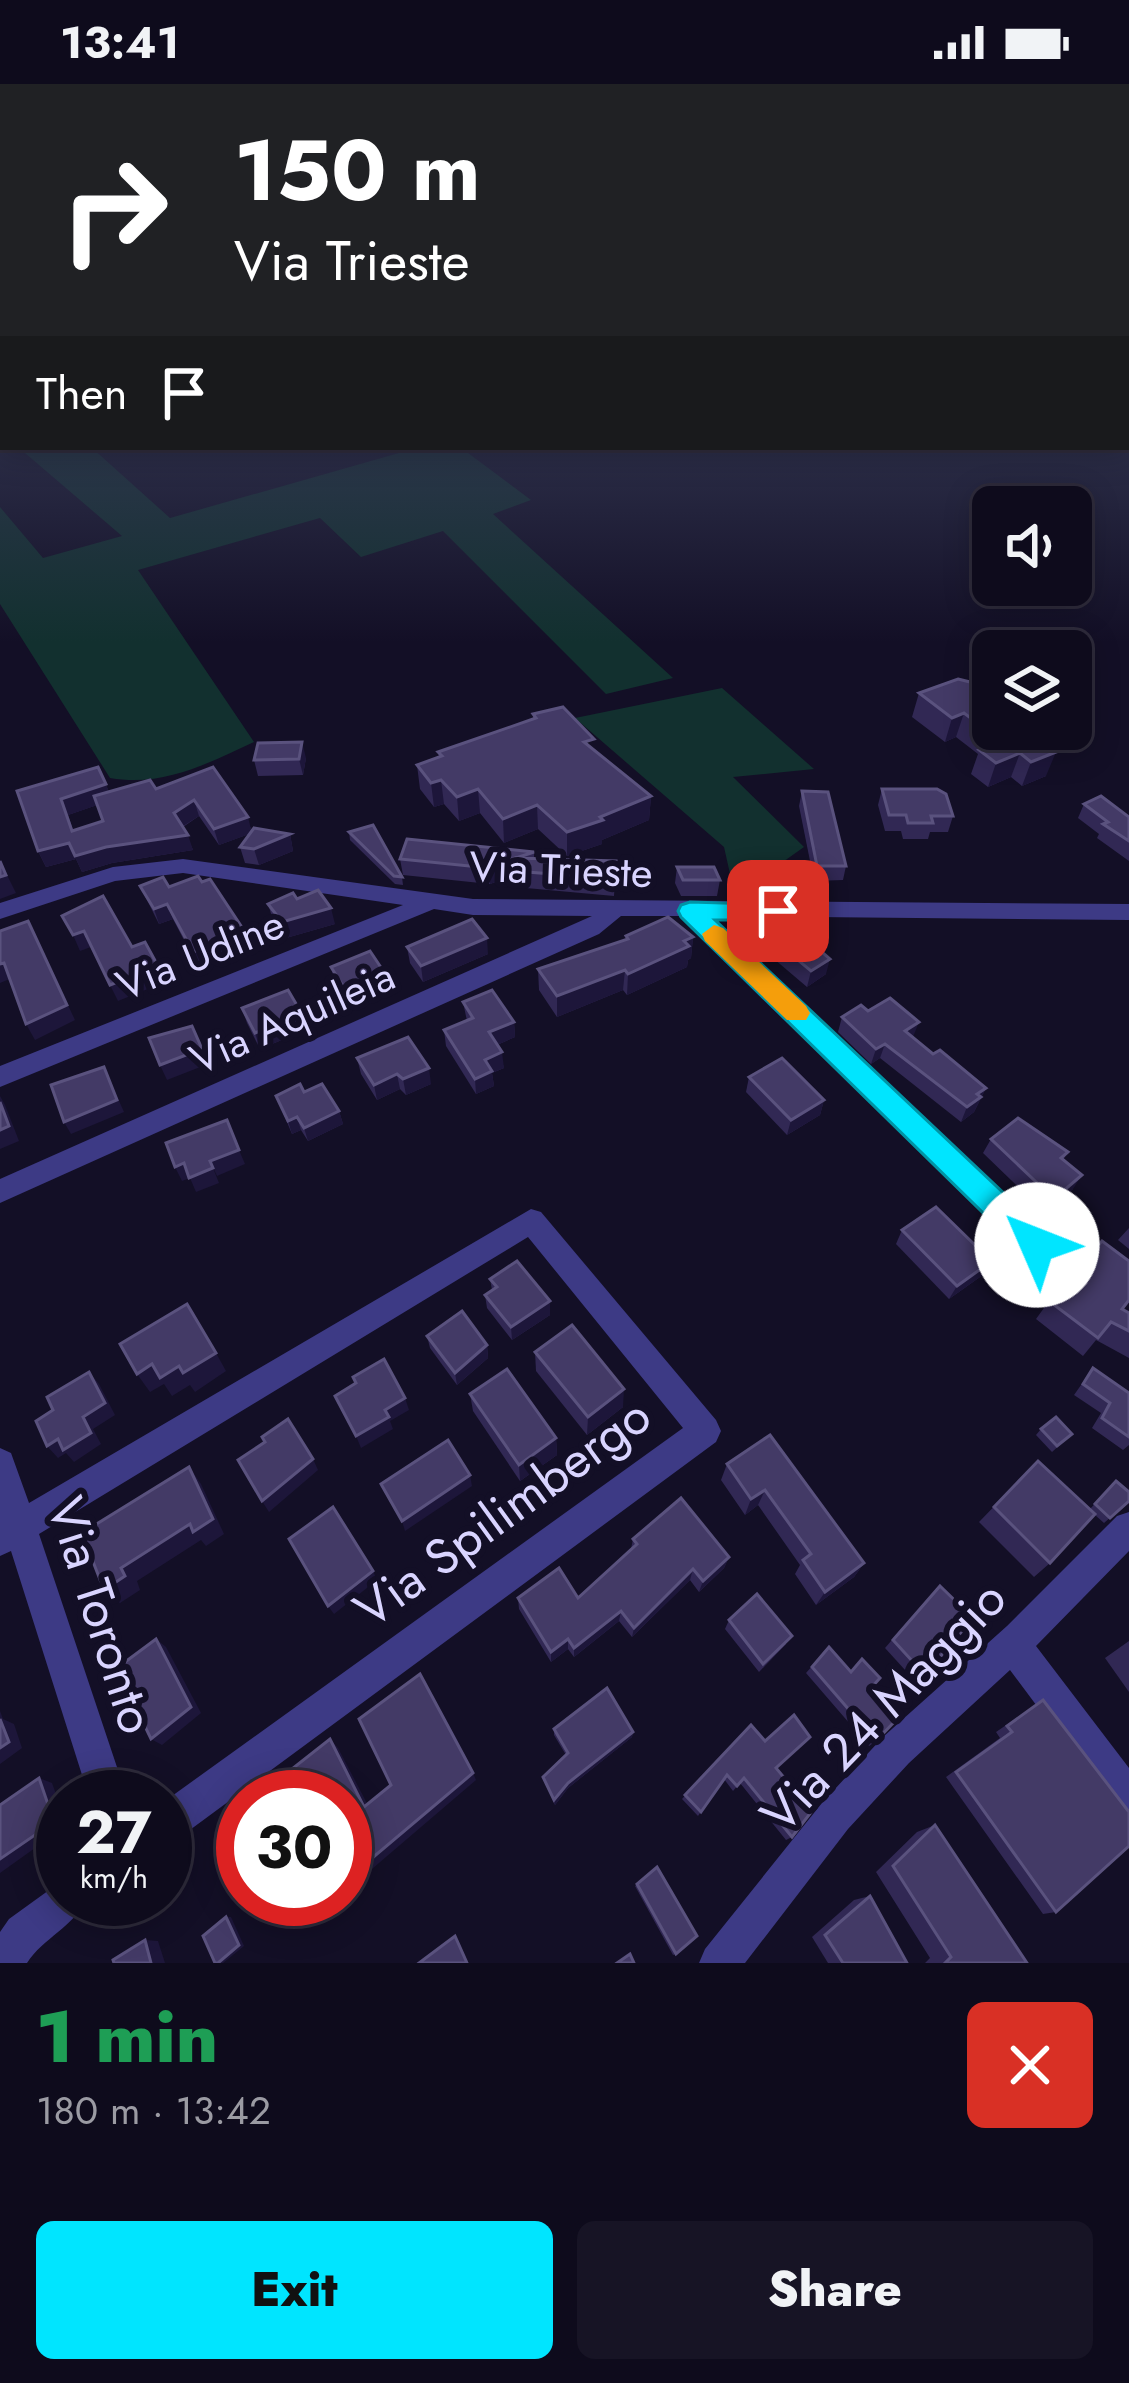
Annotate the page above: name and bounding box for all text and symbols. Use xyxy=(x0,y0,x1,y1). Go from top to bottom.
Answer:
text: 13:41 xyxy=(60,10,180,75)
text: 150 m xyxy=(234,110,481,232)
icon: right xyxy=(36,132,192,288)
text: Via Trieste xyxy=(234,222,470,300)
icon: arrive xyxy=(151,360,217,426)
text: Then xyxy=(36,361,127,426)
map controls xyxy=(972,486,1092,750)
button: sound xyxy=(972,486,1092,606)
button: layers xyxy=(972,630,1092,750)
street label: Via Trieste xyxy=(468,836,654,903)
pin xyxy=(727,860,829,962)
icon: arrive xyxy=(745,878,811,944)
street label: Via Udine xyxy=(107,893,293,1016)
street label: Via Aquileia xyxy=(180,945,404,1090)
position arrow xyxy=(974,1182,1100,1308)
street label: Via Spilimbergo xyxy=(338,1379,666,1645)
street label: Via Toronto xyxy=(29,1487,175,1743)
street label: Via 24 Maggio xyxy=(743,1563,1023,1849)
speed limit sign: 30 xyxy=(216,1770,372,1926)
text: 27 xyxy=(76,1789,152,1876)
text: km/h xyxy=(80,1856,148,1899)
text: 1 min xyxy=(36,1985,218,2089)
button: close xyxy=(967,2002,1093,2128)
text: 180 m · 13:42 xyxy=(36,2082,271,2139)
button: Exit xyxy=(36,2221,553,2359)
button: Share xyxy=(577,2221,1093,2359)

